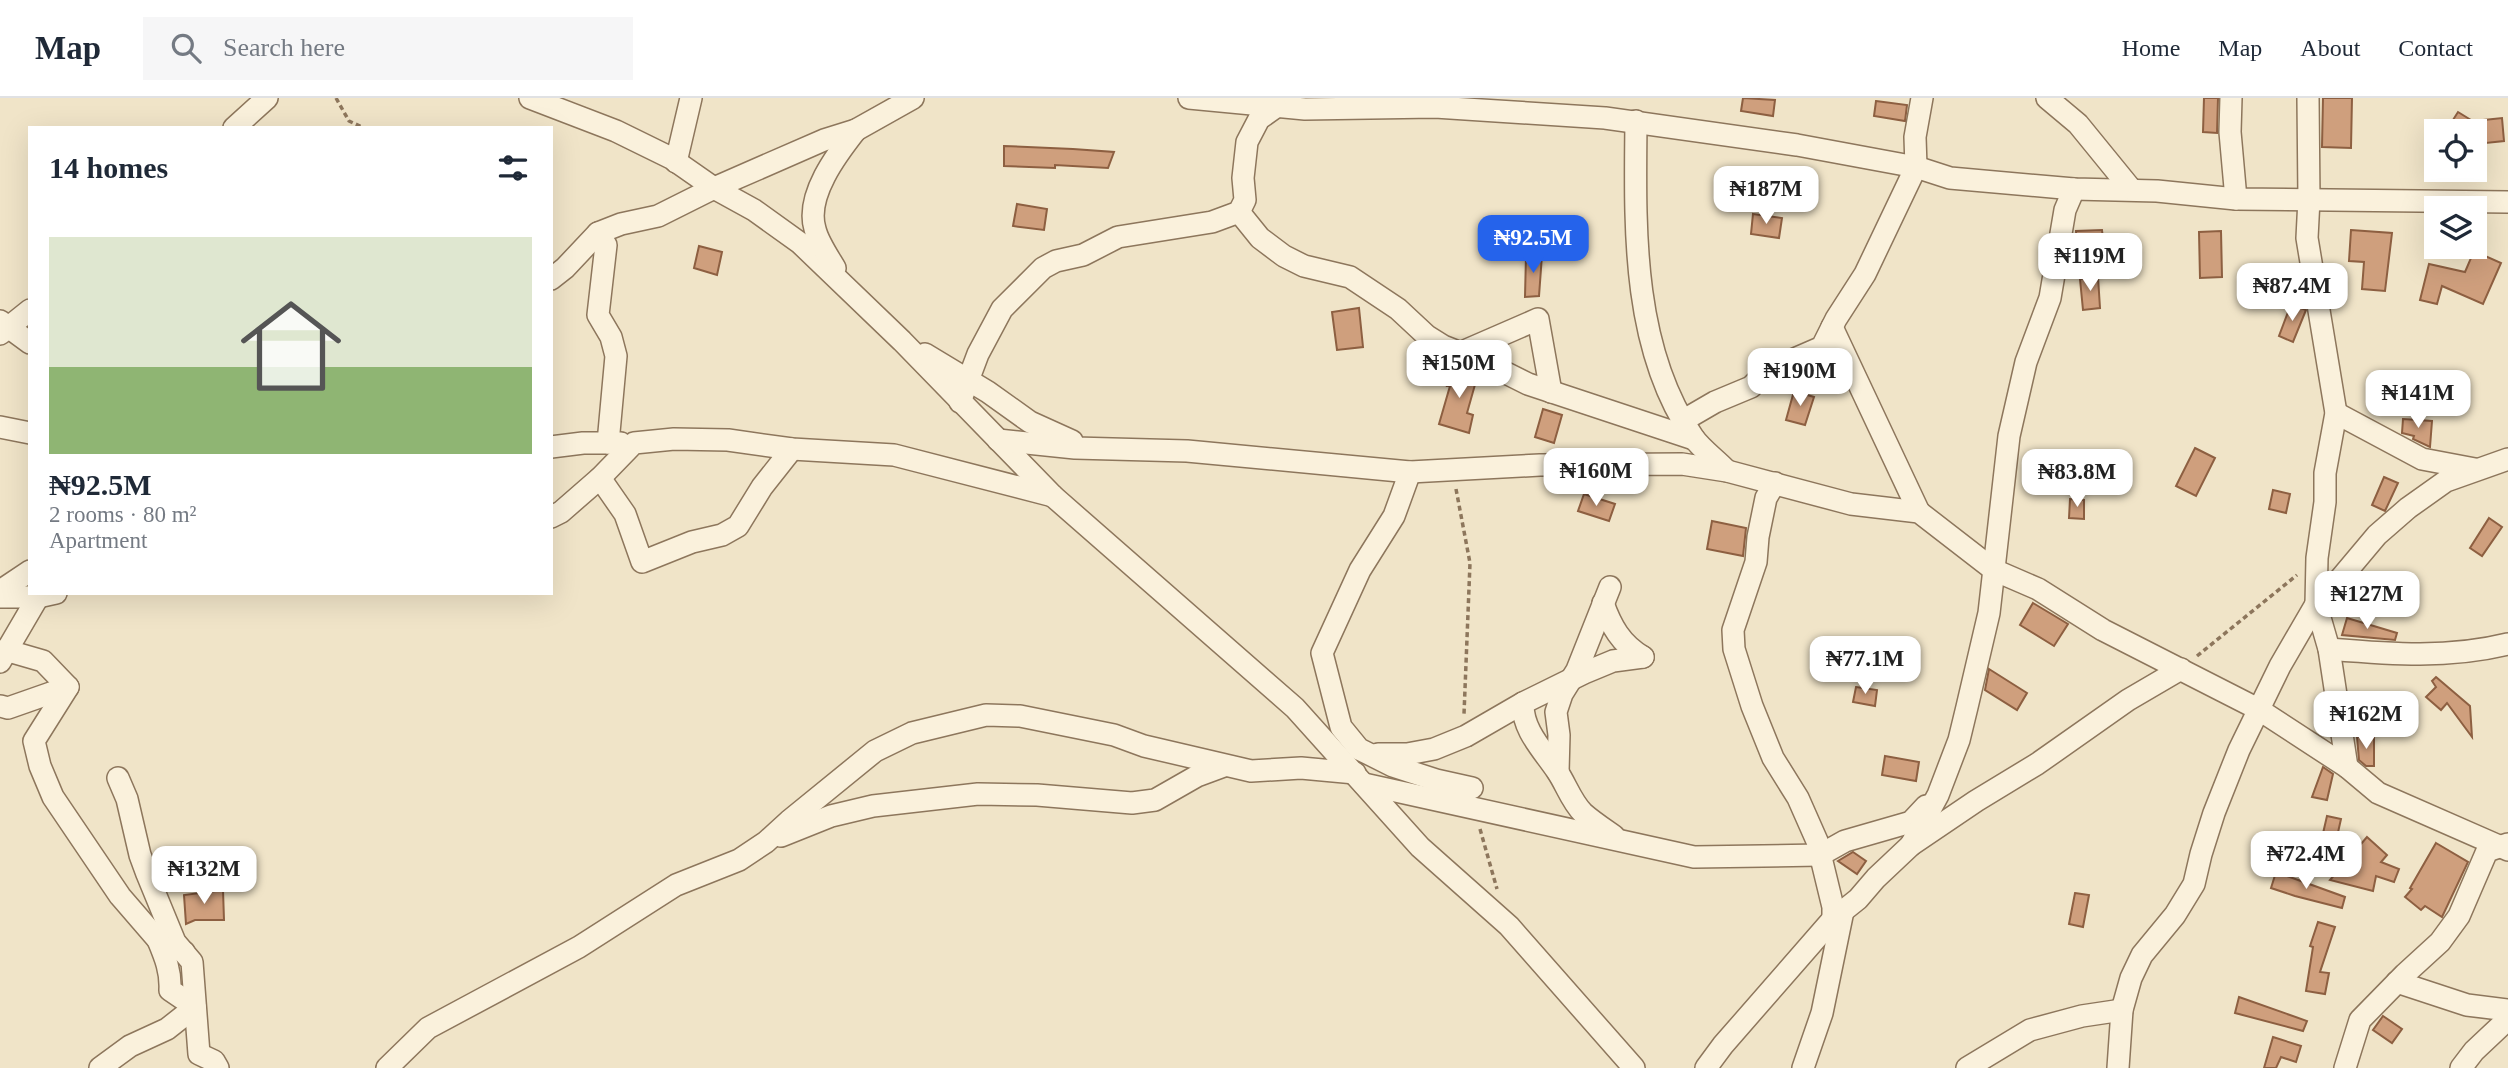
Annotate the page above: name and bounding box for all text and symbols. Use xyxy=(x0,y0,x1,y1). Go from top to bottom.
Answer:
search box xyxy=(143,17,633,80)
icon: search xyxy=(167,29,205,67)
text: Map xyxy=(35,30,101,66)
text: Search here xyxy=(223,33,345,62)
text: Home xyxy=(2122,35,2180,61)
text: Map xyxy=(2218,35,2262,61)
text: About xyxy=(2300,35,2360,61)
text: Contact xyxy=(2398,35,2473,61)
map controls xyxy=(2424,119,2487,259)
button: locate xyxy=(2424,119,2487,182)
icon: filters xyxy=(494,149,532,187)
text: 14 homes xyxy=(49,151,168,184)
pin: ₦187M xyxy=(1717,166,1815,226)
text: ₦187M xyxy=(1730,176,1802,201)
button: layers xyxy=(2424,196,2487,259)
pin: ₦92.5M xyxy=(1476,216,1590,275)
text: ₦92.5M xyxy=(1494,225,1572,250)
pin: ₦119M xyxy=(2041,234,2139,293)
text: ₦119M xyxy=(2054,243,2126,268)
pin: ₦87.4M xyxy=(2235,264,2349,323)
text: ₦87.4M xyxy=(2253,273,2331,298)
icon: home xyxy=(228,283,354,409)
pin: ₦150M xyxy=(1410,341,1508,400)
pin: ₦190M xyxy=(1751,348,1849,408)
text: ₦150M xyxy=(1423,350,1495,375)
text: ₦190M xyxy=(1764,358,1836,383)
pin: ₦141M xyxy=(2369,370,2467,430)
text: ₦141M xyxy=(2382,380,2454,405)
pin: ₦160M xyxy=(1547,448,1645,508)
pin: ₦83.8M xyxy=(2020,450,2134,509)
text: ₦160M xyxy=(1560,458,1632,483)
text: ₦83.8M xyxy=(2038,459,2116,484)
text: ₦92.5M xyxy=(49,468,151,501)
text: 2 rooms · 80 m² xyxy=(49,502,196,527)
text: Apartment xyxy=(49,528,147,553)
pin: ₦127M xyxy=(2318,572,2416,631)
text: ₦127M xyxy=(2331,581,2403,606)
pin: ₦77.1M xyxy=(1808,636,1922,696)
text: ₦77.1M xyxy=(1826,646,1904,671)
pin: ₦162M xyxy=(2317,692,2415,751)
text: ₦162M xyxy=(2330,701,2402,726)
pin: ₦72.4M xyxy=(2249,832,2363,891)
text: ₦72.4M xyxy=(2267,841,2345,866)
pin: ₦132M xyxy=(155,846,253,906)
text: ₦132M xyxy=(168,856,240,881)

